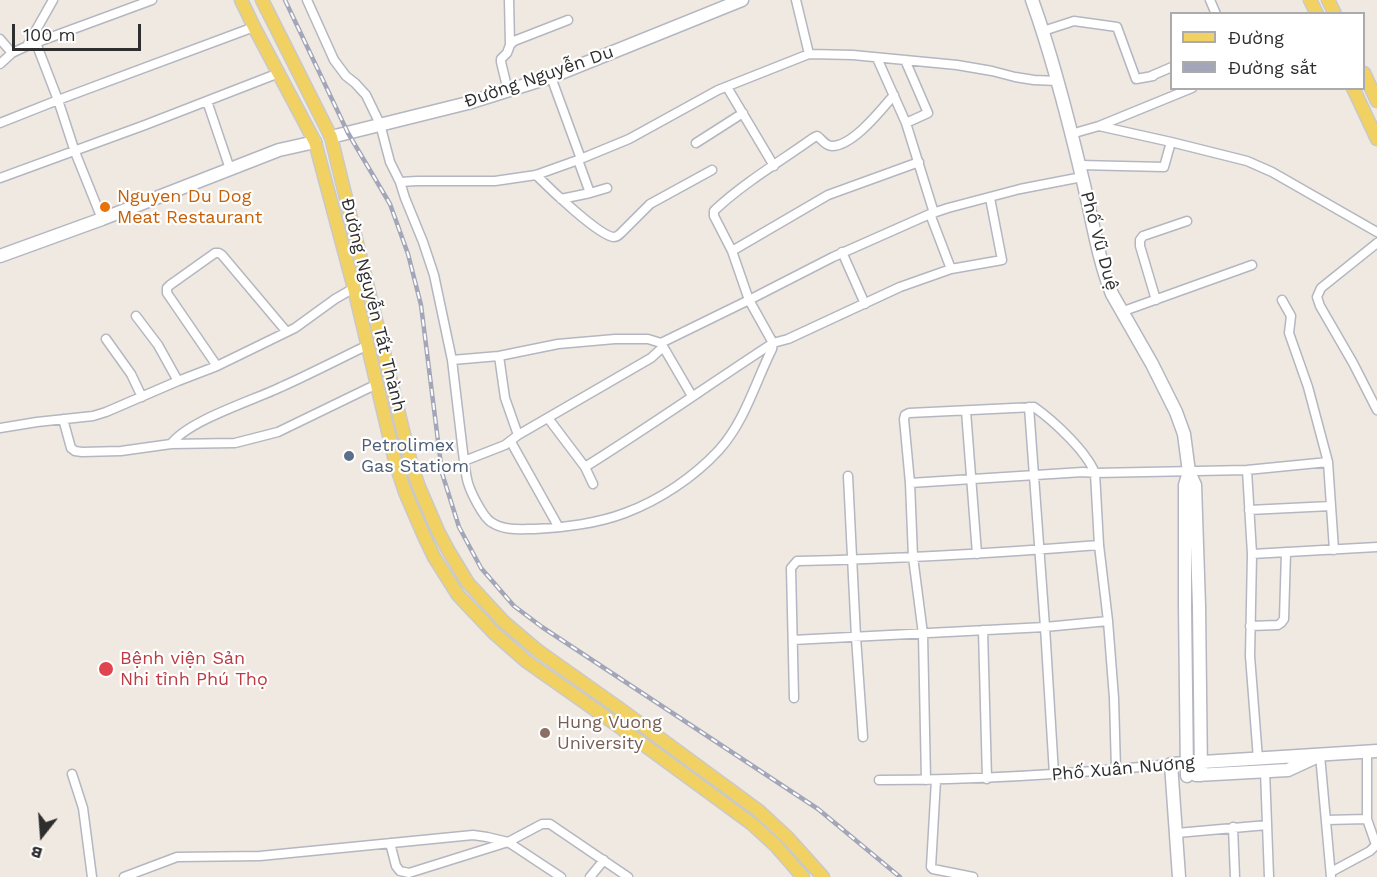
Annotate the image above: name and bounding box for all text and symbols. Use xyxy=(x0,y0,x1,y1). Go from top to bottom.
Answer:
scale bar xyxy=(15,12,144,50)
legend xyxy=(1170,12,1365,90)
text: 100 m xyxy=(23,24,76,45)
text: Đường xyxy=(1228,27,1284,48)
street label: Đường Nguyễn Du xyxy=(461,41,617,113)
text: Đường sắt xyxy=(1228,57,1317,78)
place label: Nguyen Du Dog Meat Restaurant xyxy=(117,186,262,228)
street label: Phố Vũ Duệ xyxy=(1075,189,1123,293)
street label: Đường Nguyễn Tất Thành xyxy=(336,196,410,414)
marker: Nguyen Du Dog Meat Restaurant xyxy=(98,200,112,214)
place label: Petrolimex Gas Statiom xyxy=(361,435,469,478)
marker: Petrolimex Gas Statiom xyxy=(342,449,356,463)
place label: Bệnh viện Sản Nhi tỉnh Phú Thọ xyxy=(120,648,268,690)
marker: Bệnh viện Sản Nhi tỉnh Phú Thọ xyxy=(97,660,115,678)
place label: Hung Vuong University xyxy=(557,712,662,754)
marker: Hung Vuong University xyxy=(538,726,552,740)
street label: Phố Xuân Nương xyxy=(1050,752,1196,786)
north arrow xyxy=(12,805,72,865)
text: B xyxy=(29,842,45,863)

